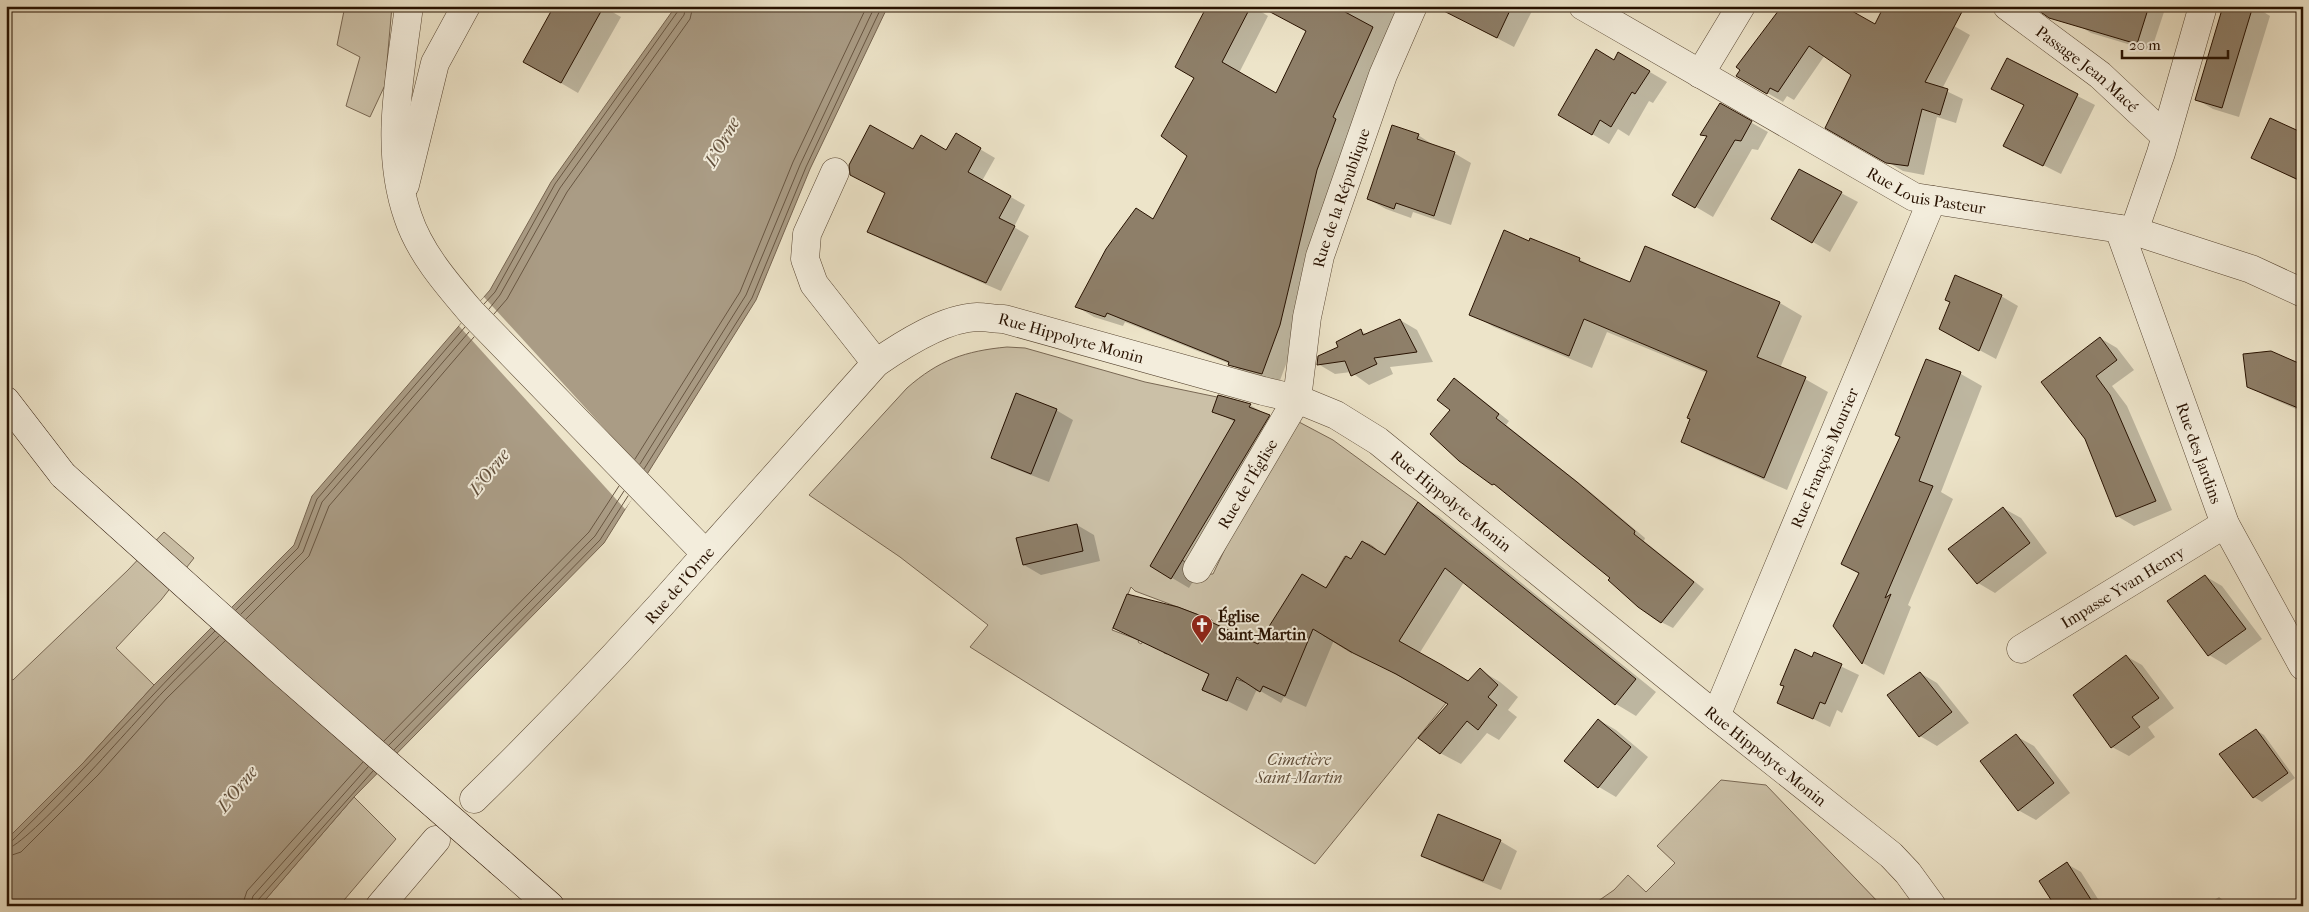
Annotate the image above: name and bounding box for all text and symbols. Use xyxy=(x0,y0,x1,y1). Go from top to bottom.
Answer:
street label: Passage Jean Macé xyxy=(2032,22,2142,116)
scale bar xyxy=(2122,28,2228,60)
text: 20 m xyxy=(2129,36,2161,54)
water label: L'Orne xyxy=(699,113,745,172)
street label: Rue de la République xyxy=(1309,125,1374,269)
street label: Rue Louis Pasteur xyxy=(1863,163,1987,218)
street label: Rue Hippolyte Monin xyxy=(996,309,1147,368)
street label: Rue François Mourier xyxy=(1787,385,1862,531)
street label: Rue des Jardins xyxy=(2172,400,2226,506)
street label: Rue de l'Église xyxy=(1214,436,1281,532)
water label: L'Orne xyxy=(464,444,514,501)
street label: Rue Hippolyte Monin xyxy=(1387,446,1516,556)
street label: Impasse Yvan Henry xyxy=(2057,542,2188,632)
street label: Rue de l'Orne xyxy=(641,543,718,628)
place label: Église Saint-Martin xyxy=(1218,606,1307,644)
church icon: Église Saint-Martin xyxy=(1190,613,1214,644)
street label: Rue Hippolyte Monin xyxy=(1701,702,1831,811)
park label: Cimetière Saint-Martin xyxy=(1254,750,1343,787)
water label: L'Orne xyxy=(211,761,263,818)

